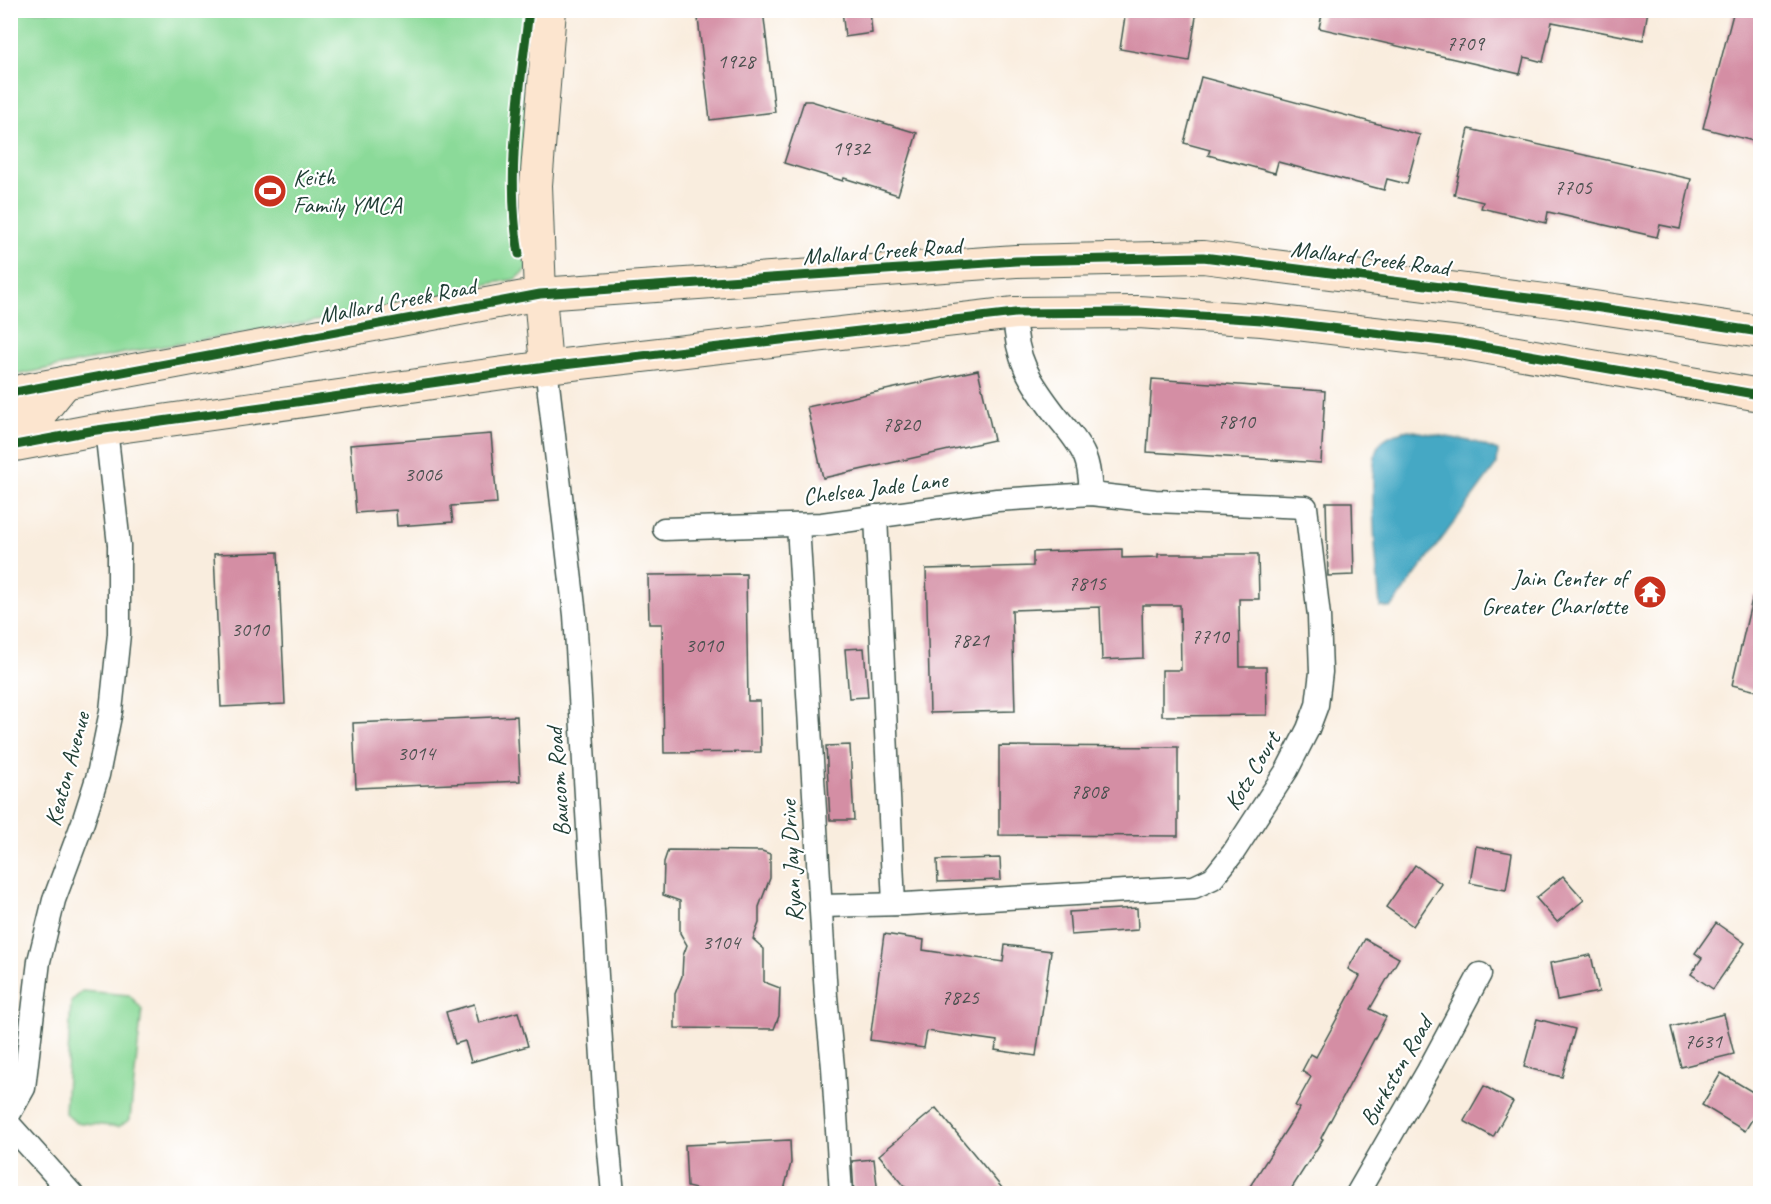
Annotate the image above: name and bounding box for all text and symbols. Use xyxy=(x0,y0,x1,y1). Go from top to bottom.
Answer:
house number: 7709 xyxy=(1446,30,1485,56)
house number: 1928 xyxy=(717,48,757,74)
house number: 1932 xyxy=(832,135,871,161)
place label: Keith Family YMCA xyxy=(293,162,403,220)
sports icon: Keith Family YMCA xyxy=(252,173,288,209)
house number: 7705 xyxy=(1554,174,1593,200)
street label: Mallard Creek Road xyxy=(802,230,966,272)
street label: Mallard Creek Road xyxy=(1289,233,1454,283)
street label: Mallard Creek Road xyxy=(316,270,482,331)
house number: 7810 xyxy=(1217,408,1256,434)
house number: 7820 xyxy=(882,411,921,437)
house number: 3006 xyxy=(404,461,442,487)
street label: Chelsea Jade Lane xyxy=(801,464,951,512)
place label: Jain Center of Greater Charlotte xyxy=(1481,563,1632,621)
house number: 7815 xyxy=(1068,570,1107,596)
temple icon: Jain Center of Greater Charlotte xyxy=(1632,574,1668,610)
house number: 3010 xyxy=(231,616,270,642)
house number: 7710 xyxy=(1191,623,1230,649)
house number: 7821 xyxy=(951,627,990,653)
house number: 3010 xyxy=(685,632,724,658)
street label: Keaton Avenue xyxy=(37,707,97,829)
street label: Baucom Road xyxy=(539,723,577,838)
street label: Kotz Court xyxy=(1217,725,1288,816)
house number: 3014 xyxy=(397,740,437,766)
house number: 7808 xyxy=(1070,778,1110,804)
street label: Ryan Jay Drive xyxy=(773,797,809,923)
house number: 3104 xyxy=(702,929,742,955)
house number: 7825 xyxy=(941,984,980,1010)
street label: Burkston Road xyxy=(1353,1008,1441,1131)
house number: 7631 xyxy=(1684,1028,1723,1054)

